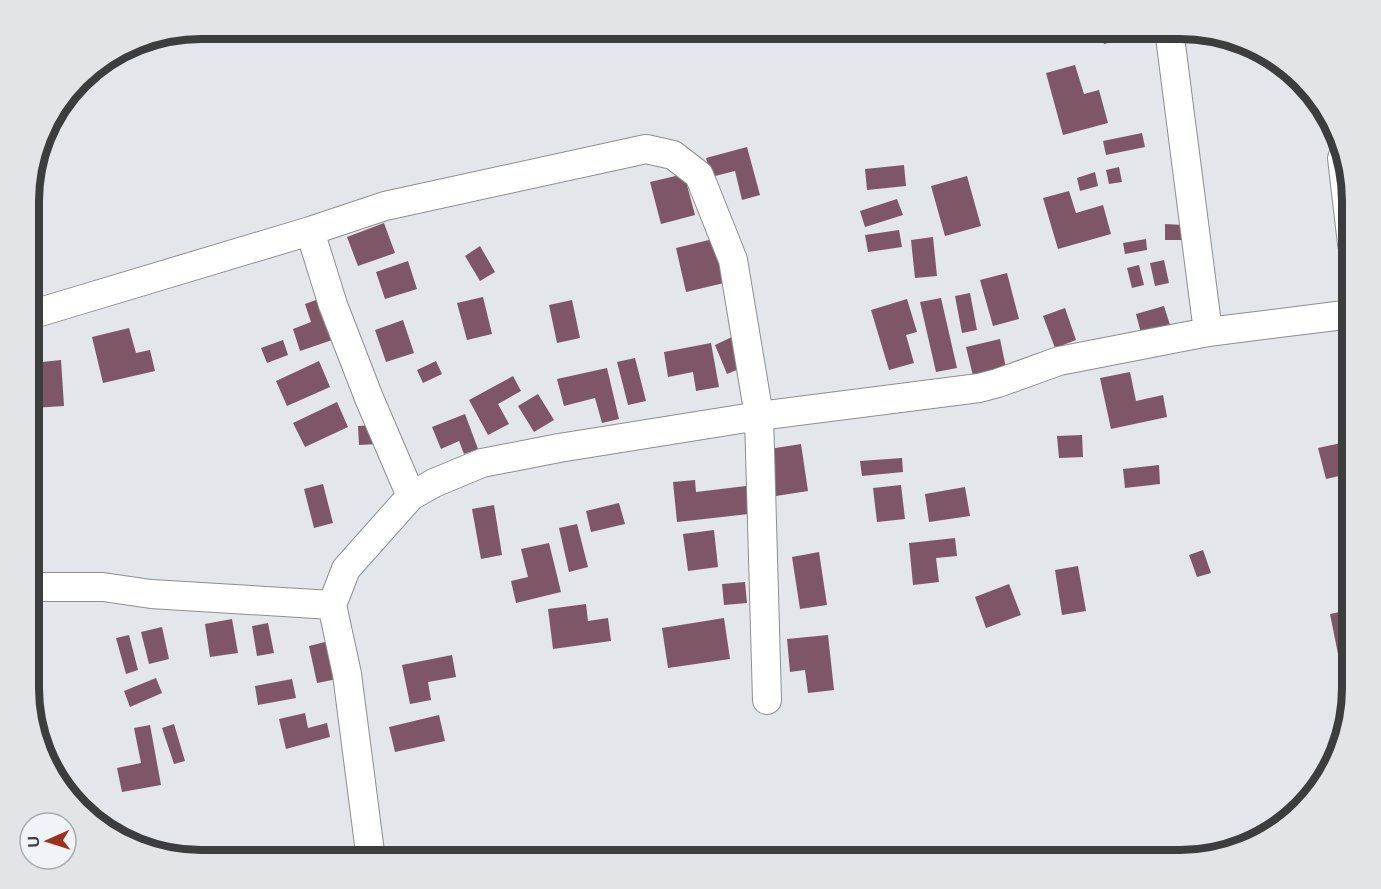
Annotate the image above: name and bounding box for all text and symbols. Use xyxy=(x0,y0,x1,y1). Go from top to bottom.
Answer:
north arrow xyxy=(18,811,78,871)
text: U xyxy=(25,836,42,848)

